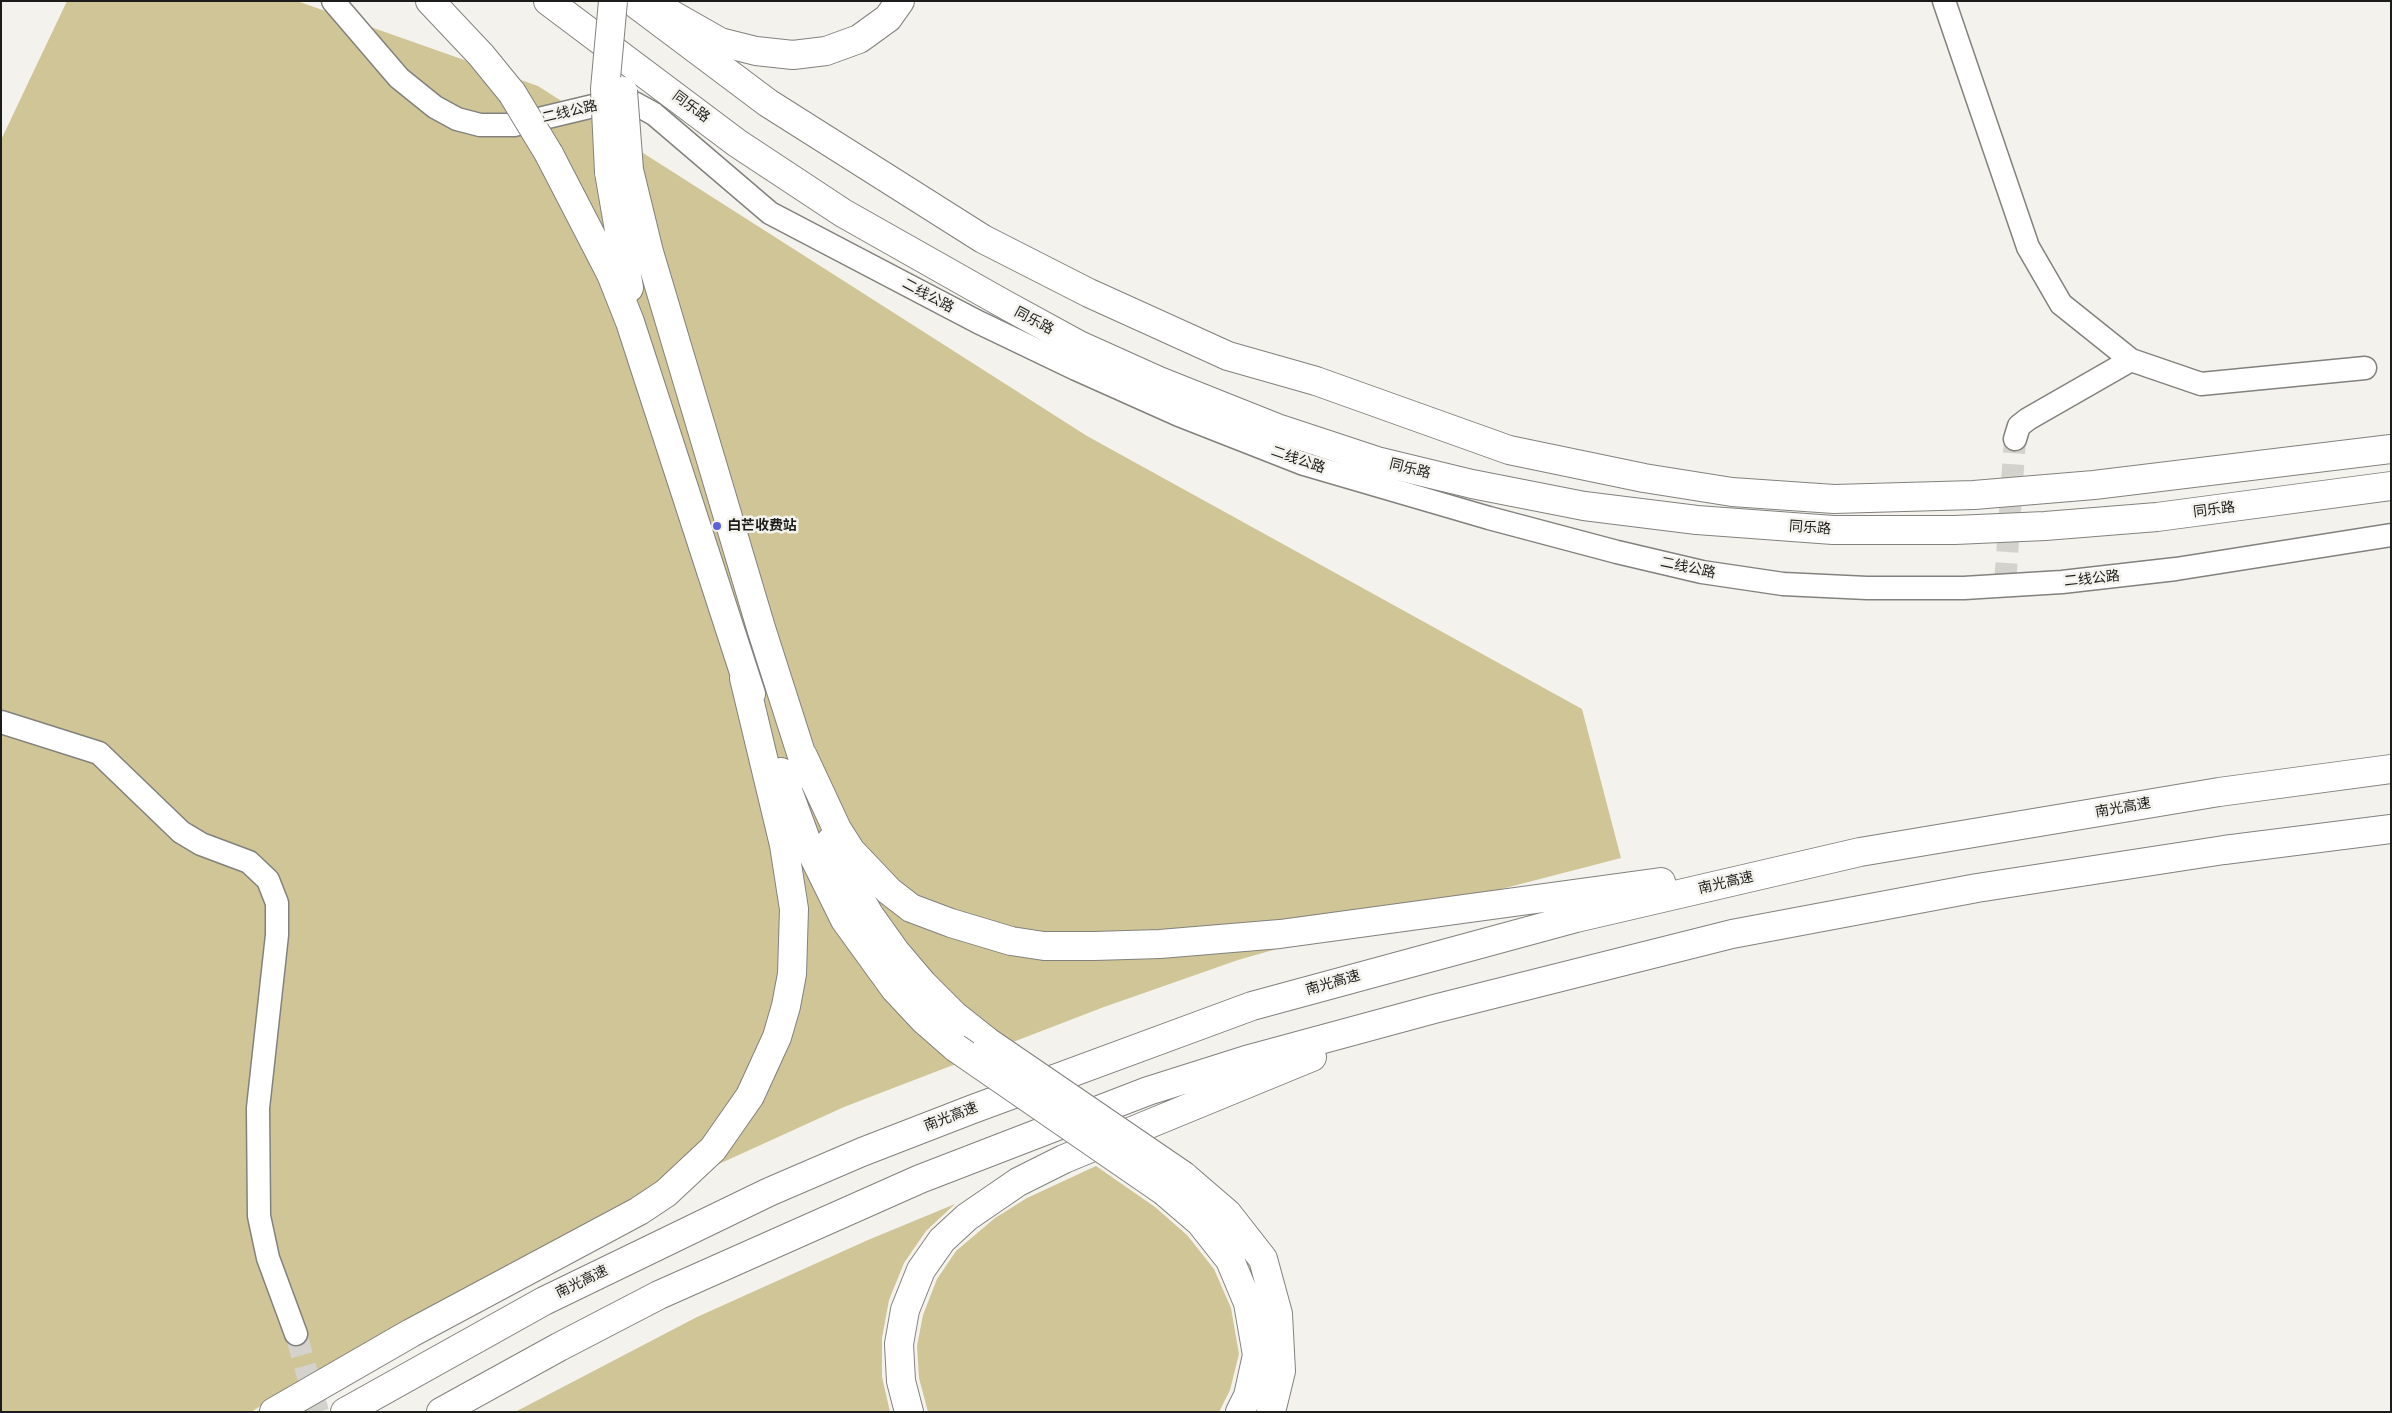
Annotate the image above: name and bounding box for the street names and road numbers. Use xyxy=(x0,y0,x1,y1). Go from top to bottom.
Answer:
street label: 同乐路 xyxy=(669,88,713,126)
street label: 二线公路 xyxy=(541,98,599,126)
street label: 二线公路 xyxy=(899,275,957,317)
street label: 同乐路 xyxy=(1012,304,1056,338)
street label: 二线公路 xyxy=(1269,443,1327,477)
street label: 同乐路 xyxy=(1388,456,1432,482)
street label: 同乐路 xyxy=(2192,499,2236,521)
street label: 同乐路 xyxy=(1788,518,1832,538)
street label: 二线公路 xyxy=(1659,554,1717,582)
street label: 二线公路 xyxy=(2063,568,2121,590)
street label: 南光高速 xyxy=(2094,795,2152,821)
street label: 南光高速 xyxy=(1697,869,1755,897)
street label: 南光高速 xyxy=(1304,967,1362,999)
street label: 南光高速 xyxy=(922,1099,980,1135)
street label: 南光高速 xyxy=(553,1262,611,1302)

